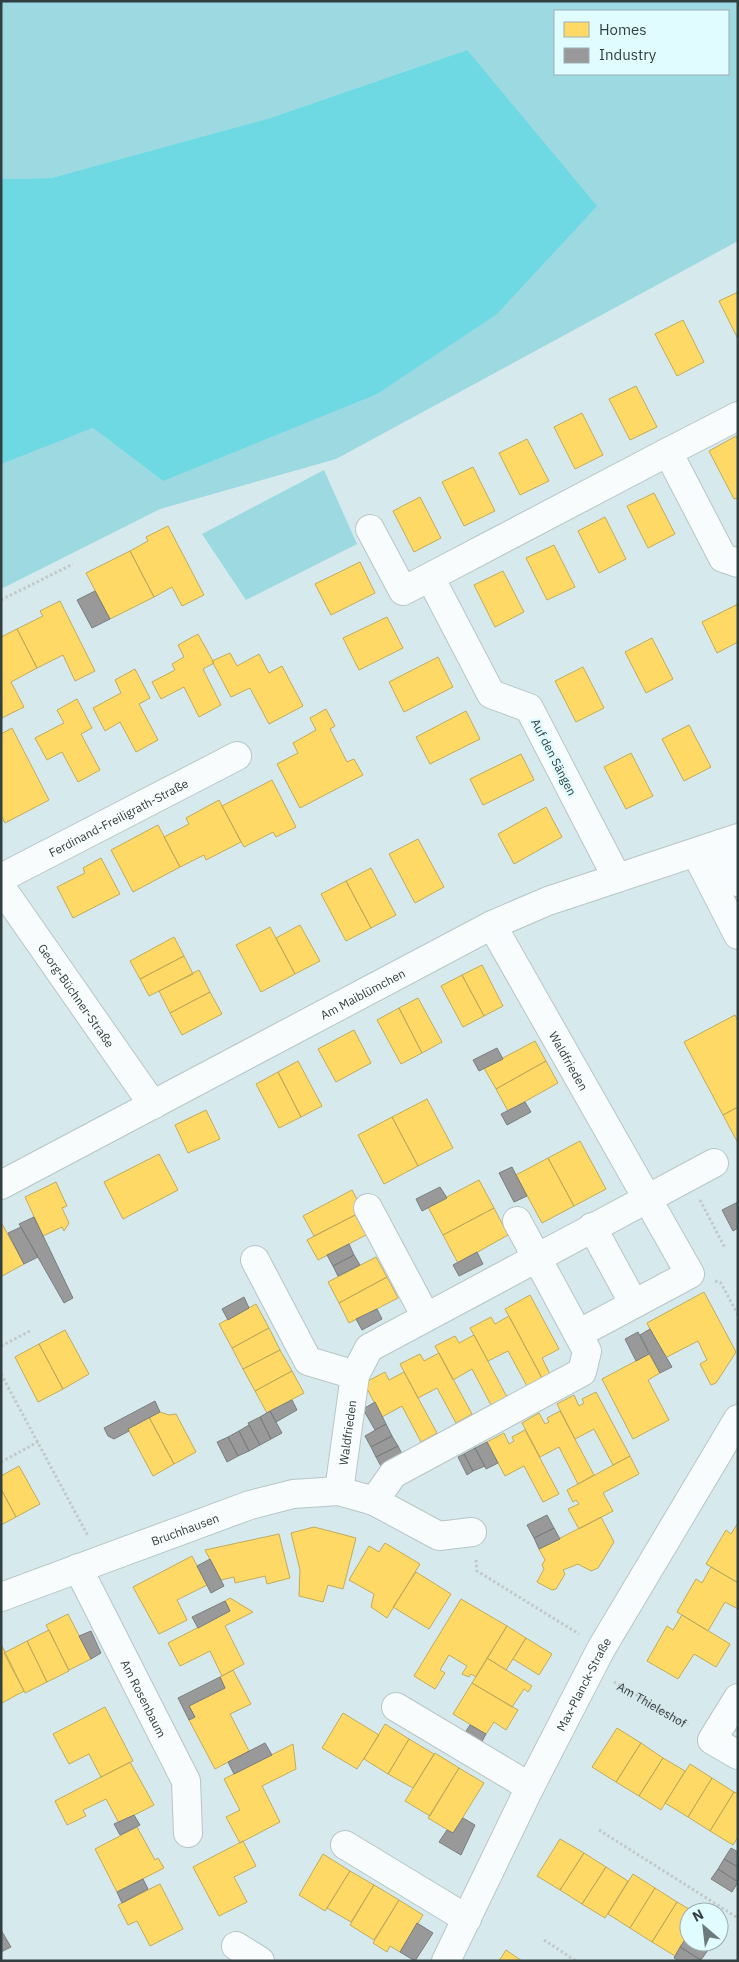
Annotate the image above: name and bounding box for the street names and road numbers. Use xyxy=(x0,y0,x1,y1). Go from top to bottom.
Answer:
street label: Auf den Sängen xyxy=(528,716,580,798)
street label: Ferdinand-Freiligrath-Straße xyxy=(46,775,191,860)
street label: Georg-Büchner-Straße xyxy=(35,941,118,1050)
street label: Am Maiblümchen xyxy=(317,965,408,1022)
street label: Waldfrieden xyxy=(546,1028,592,1093)
street label: Waldfrieden xyxy=(335,1399,359,1466)
street label: Bruchhausen xyxy=(149,1510,221,1548)
street label: Max-Planck-Straße xyxy=(553,1634,614,1733)
street label: Am Rosenbaum xyxy=(118,1657,170,1740)
street label: Am Thieleshof xyxy=(615,1678,689,1730)

